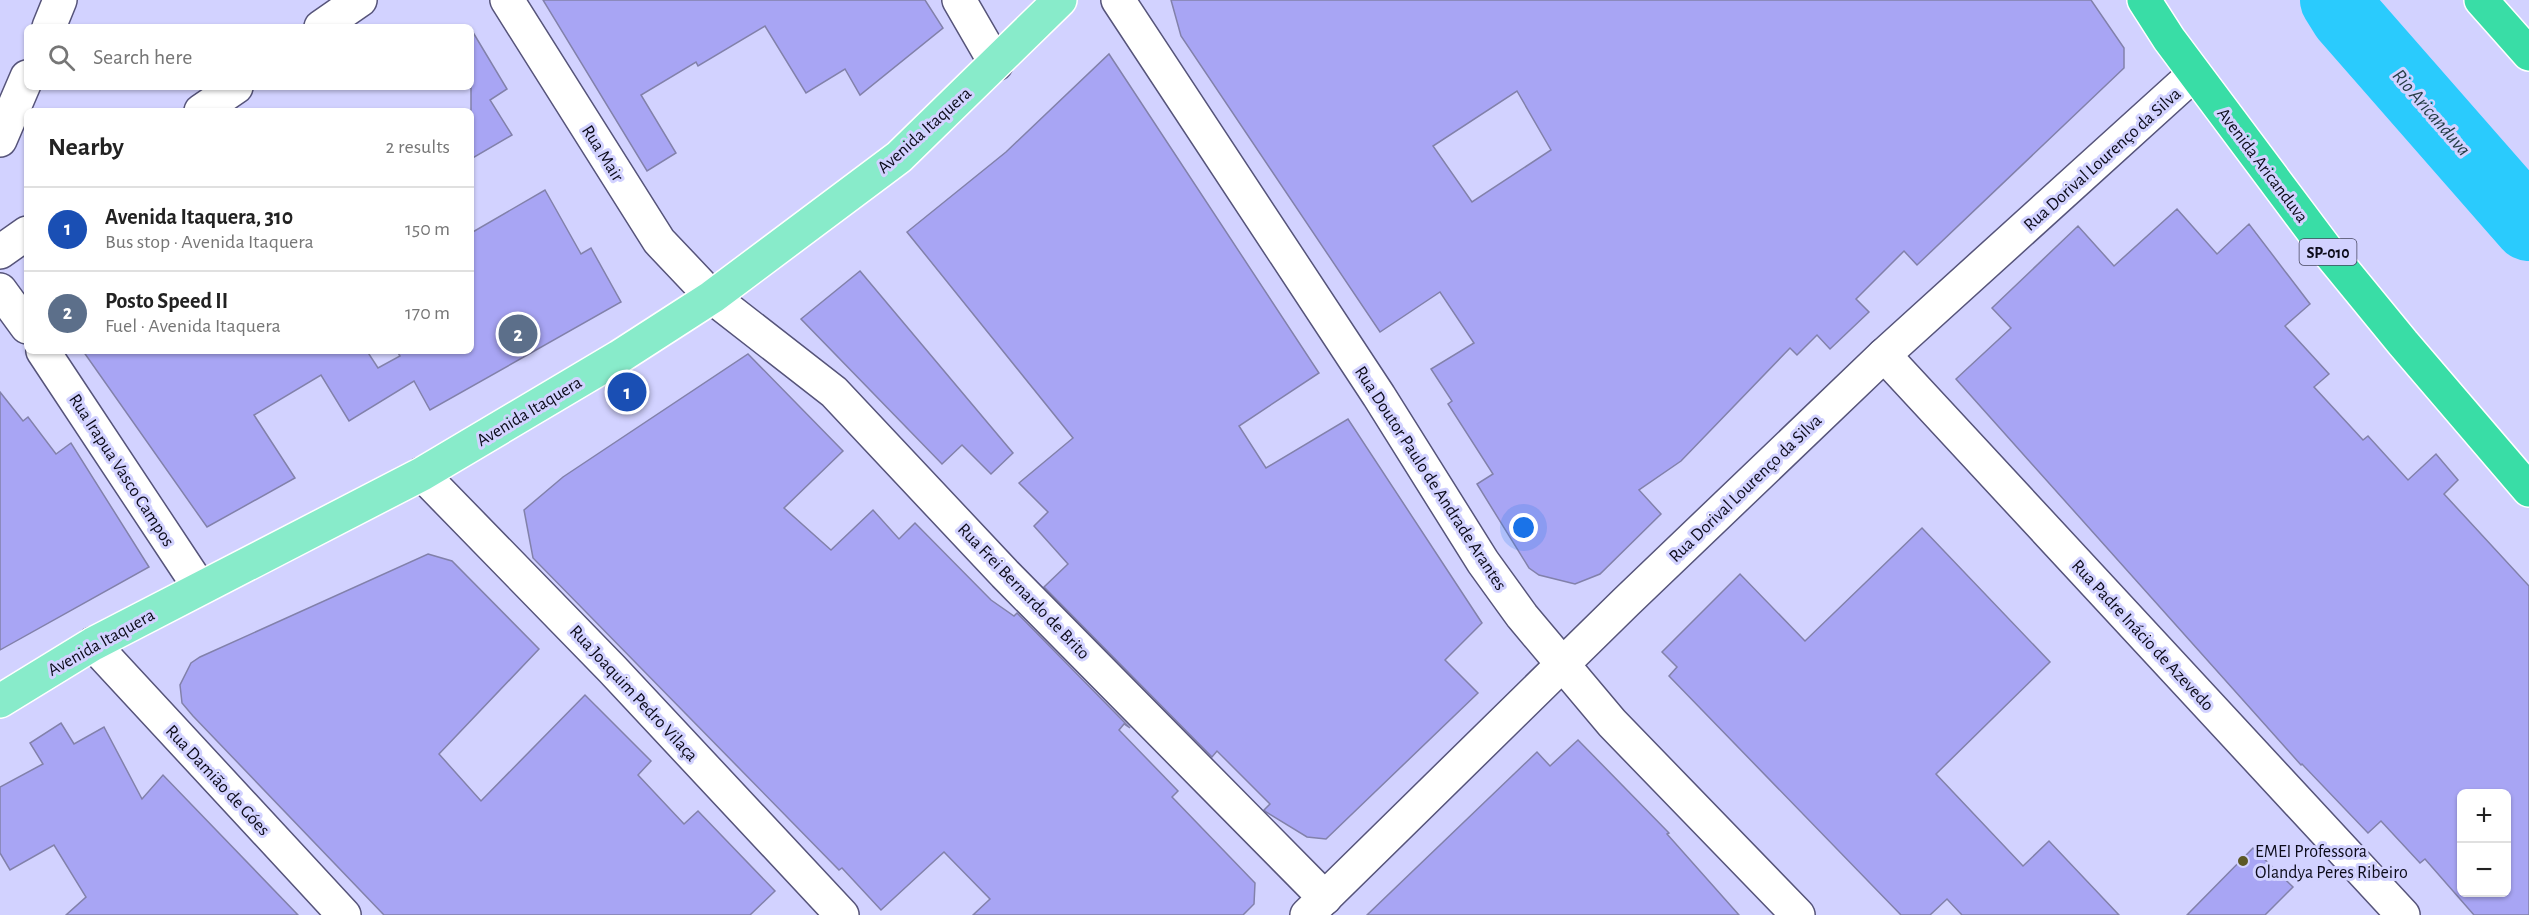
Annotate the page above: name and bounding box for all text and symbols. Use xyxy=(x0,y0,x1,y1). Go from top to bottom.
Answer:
search box xyxy=(24,24,474,90)
icon: search xyxy=(45,41,78,74)
text: Search here xyxy=(93,46,192,68)
water label: Rio Aricanduva xyxy=(2388,65,2474,160)
street label: Avenida Itaquera xyxy=(874,84,975,177)
street label: Rua Dorival Lourenço da Silva xyxy=(2021,85,2185,235)
street label: Avenida Aricanduva xyxy=(2213,105,2311,226)
street label: Rua Mair xyxy=(578,122,626,185)
text: Nearby xyxy=(48,134,124,160)
text: 2 results xyxy=(386,137,450,157)
text: Avenida Itaquera, 310 xyxy=(105,206,293,228)
text: 1 xyxy=(64,219,71,239)
text: 150 m xyxy=(405,219,450,239)
text: Bus stop · Avenida Itaquera xyxy=(105,232,314,252)
road number: SP-010 xyxy=(2300,239,2356,265)
text: Posto Speed II xyxy=(105,290,228,312)
text: 2 xyxy=(63,303,72,323)
text: 170 m xyxy=(405,303,450,323)
pin: 2 xyxy=(498,312,538,356)
text: Fuel · Avenida Itaquera xyxy=(105,316,281,336)
street label: Rua Doutor Paulo de Andrade Arantes xyxy=(1351,363,1509,594)
pin: 1 xyxy=(608,370,646,414)
street label: Avenida Itaquera xyxy=(474,373,585,450)
street label: Rua Irapua Vasco Campos xyxy=(65,391,177,550)
street label: Rua Dorival Lourenço da Silva xyxy=(1666,411,1825,566)
your location xyxy=(1509,513,1538,542)
street label: Rua Frei Bernardo de Brito xyxy=(954,520,1093,663)
street label: Rua Padre Inácio de Azevedo xyxy=(2068,557,2217,715)
street label: Avenida Itaquera xyxy=(45,606,158,680)
street label: Rua Joaquim Pedro Vilaça xyxy=(566,622,701,765)
street label: Rua Damião de Góes xyxy=(162,722,273,839)
map controls xyxy=(2457,789,2511,897)
button: + xyxy=(2457,789,2511,843)
place label: EMEI Professora Olandya Peres Ribeiro xyxy=(2255,843,2408,882)
button: − xyxy=(2457,843,2511,897)
marker: EMEI Professora Olandya Peres Ribeiro xyxy=(2236,854,2250,868)

